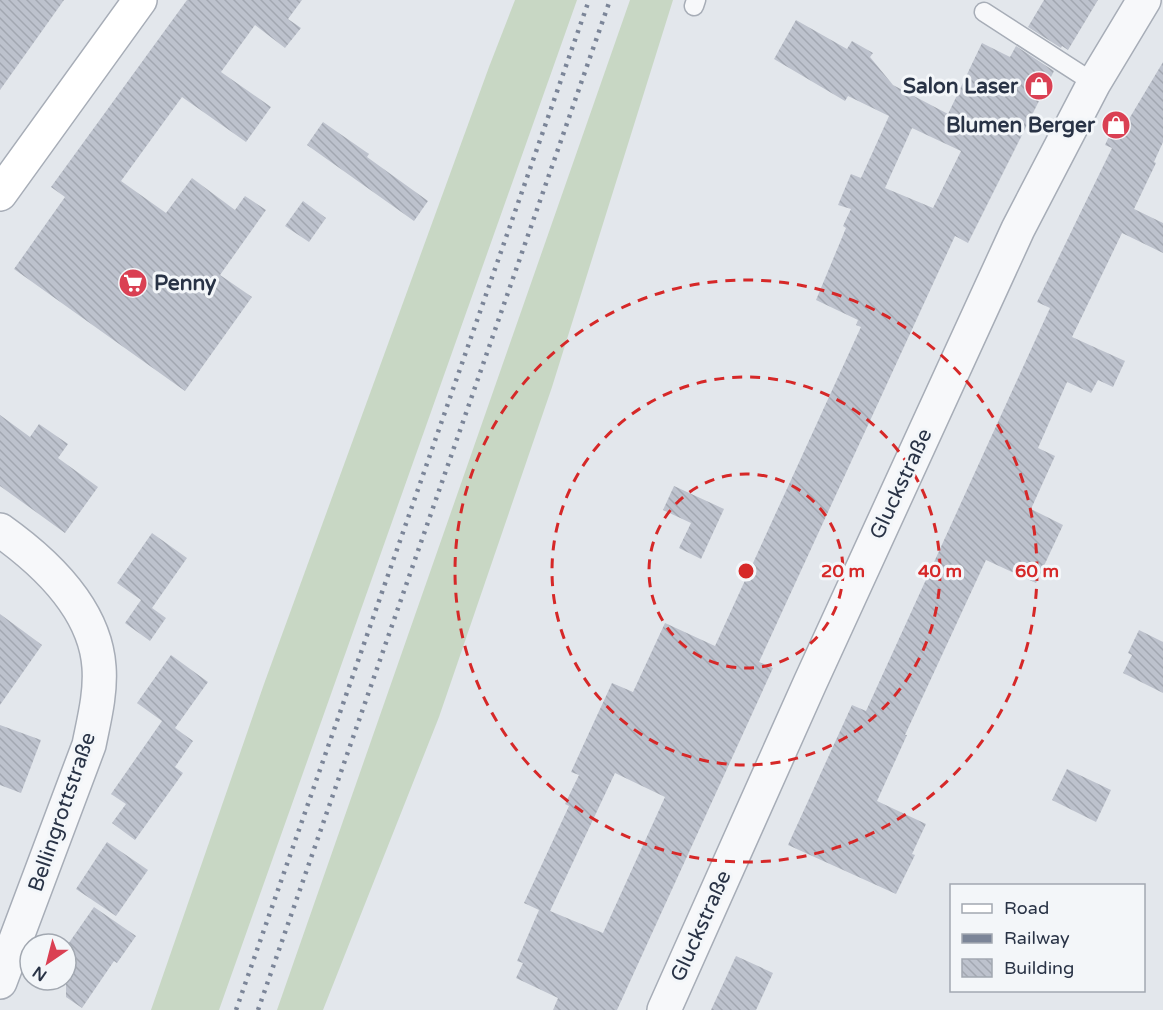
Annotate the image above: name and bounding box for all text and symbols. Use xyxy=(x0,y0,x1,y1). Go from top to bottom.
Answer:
shop icon: Salon Laser xyxy=(1023,70,1055,102)
place label: Salon Laser xyxy=(903,74,1019,99)
shop icon: Blumen Berger xyxy=(1100,109,1132,141)
place label: Blumen Berger xyxy=(946,113,1096,138)
supermarket icon: Penny xyxy=(117,267,149,299)
place label: Penny xyxy=(154,271,217,296)
street label: Gluckstraße xyxy=(865,425,938,543)
text: 20 m xyxy=(821,560,865,582)
text: 40 m xyxy=(918,560,962,582)
text: 60 m xyxy=(1015,560,1059,582)
centre of rings xyxy=(736,561,756,581)
street label: Bellingrottstraße xyxy=(23,729,101,895)
street label: Gluckstraße xyxy=(665,866,737,985)
legend xyxy=(950,884,1145,992)
text: Road xyxy=(1004,897,1049,919)
text: Railway xyxy=(1004,927,1070,949)
north arrow xyxy=(18,932,78,992)
text: Building xyxy=(1004,957,1074,979)
text: N xyxy=(29,962,51,985)

